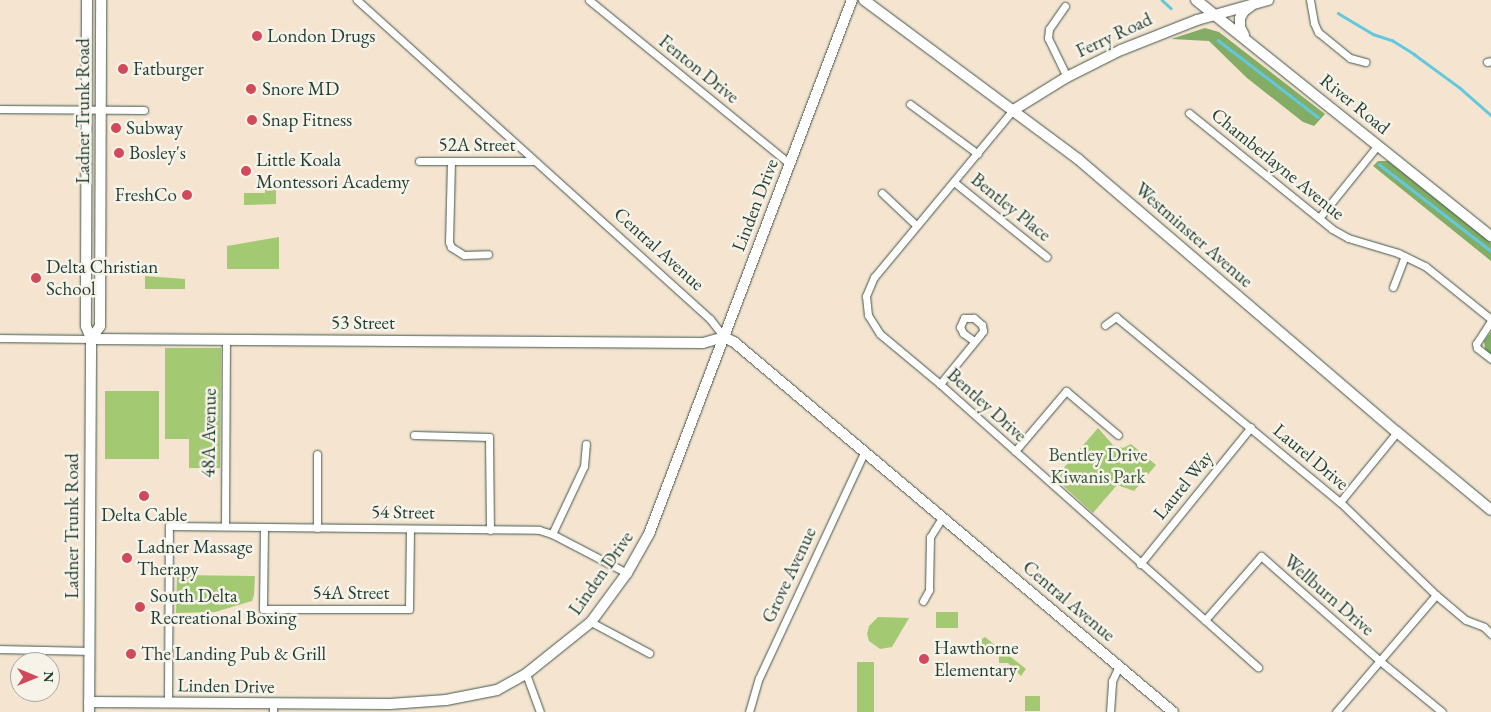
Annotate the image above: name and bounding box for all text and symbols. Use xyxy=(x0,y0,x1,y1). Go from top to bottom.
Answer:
street label: Ferry Road xyxy=(1072,8,1156,62)
place label: London Drugs xyxy=(267,25,375,47)
marker: London Drugs xyxy=(251,30,263,42)
street label: Fenton Drive xyxy=(654,30,744,108)
street label: Ladner Trunk Road xyxy=(72,38,94,184)
place label: Fatburger xyxy=(133,58,204,80)
marker: Fatburger xyxy=(117,63,129,75)
street label: River Road xyxy=(1315,69,1395,139)
place label: Snore MD xyxy=(262,78,339,100)
marker: Snore MD xyxy=(244,82,258,96)
street label: Chamberlayne Avenue xyxy=(1207,103,1349,225)
place label: Snap Fitness xyxy=(262,109,352,131)
marker: Snap Fitness xyxy=(246,114,258,126)
place label: Subway xyxy=(126,117,183,139)
marker: Subway xyxy=(110,122,122,134)
street label: 52A Street xyxy=(439,134,515,156)
place label: Bosley's xyxy=(129,142,186,164)
marker: Bosley's xyxy=(113,147,125,159)
place label: Little Koala Montessori Academy xyxy=(256,149,410,193)
street label: Linden Drive xyxy=(727,156,783,254)
marker: Little Koala Montessori Academy xyxy=(240,165,252,177)
street label: Bentley Place xyxy=(967,168,1055,246)
street label: Westminster Avenue xyxy=(1130,178,1258,292)
place label: FreshCo xyxy=(115,184,177,206)
marker: FreshCo xyxy=(181,189,193,201)
street label: Central Avenue xyxy=(609,202,709,296)
place label: Delta Christian School xyxy=(46,256,158,300)
marker: Delta Christian School xyxy=(30,272,42,284)
street label: 53 Street xyxy=(331,312,395,334)
street label: Bentley Drive xyxy=(942,363,1032,447)
street label: 48A Avenue xyxy=(197,388,221,478)
street label: Laurel Drive xyxy=(1269,419,1353,495)
park label: Bentley Drive Kiwanis Park xyxy=(1048,444,1148,488)
street label: Laurel Way xyxy=(1148,446,1218,524)
street label: Ladner Trunk Road xyxy=(61,453,83,599)
marker: Delta Cable xyxy=(138,490,150,502)
street label: 54 Street xyxy=(371,500,435,524)
place label: Delta Cable xyxy=(101,504,187,526)
street label: Grove Avenue xyxy=(757,524,821,626)
street label: Linden Drive xyxy=(564,527,638,619)
place label: Ladner Massage Therapy xyxy=(137,536,253,580)
street label: Wellburn Drive xyxy=(1279,549,1379,641)
marker: Ladner Massage Therapy xyxy=(121,552,133,564)
street label: Central Avenue xyxy=(1018,556,1120,646)
street label: 54A Street xyxy=(313,582,389,604)
place label: South Delta Recreational Boxing xyxy=(150,585,297,629)
marker: South Delta Recreational Boxing xyxy=(134,601,146,613)
place label: Hawthorne Elementary xyxy=(934,637,1019,681)
place label: The Landing Pub & Grill xyxy=(141,643,326,665)
marker: The Landing Pub & Grill xyxy=(125,648,137,660)
north arrow xyxy=(10,652,60,702)
marker: Hawthorne Elementary xyxy=(918,653,930,665)
text: N xyxy=(40,671,58,683)
street label: Linden Drive xyxy=(177,674,275,698)

